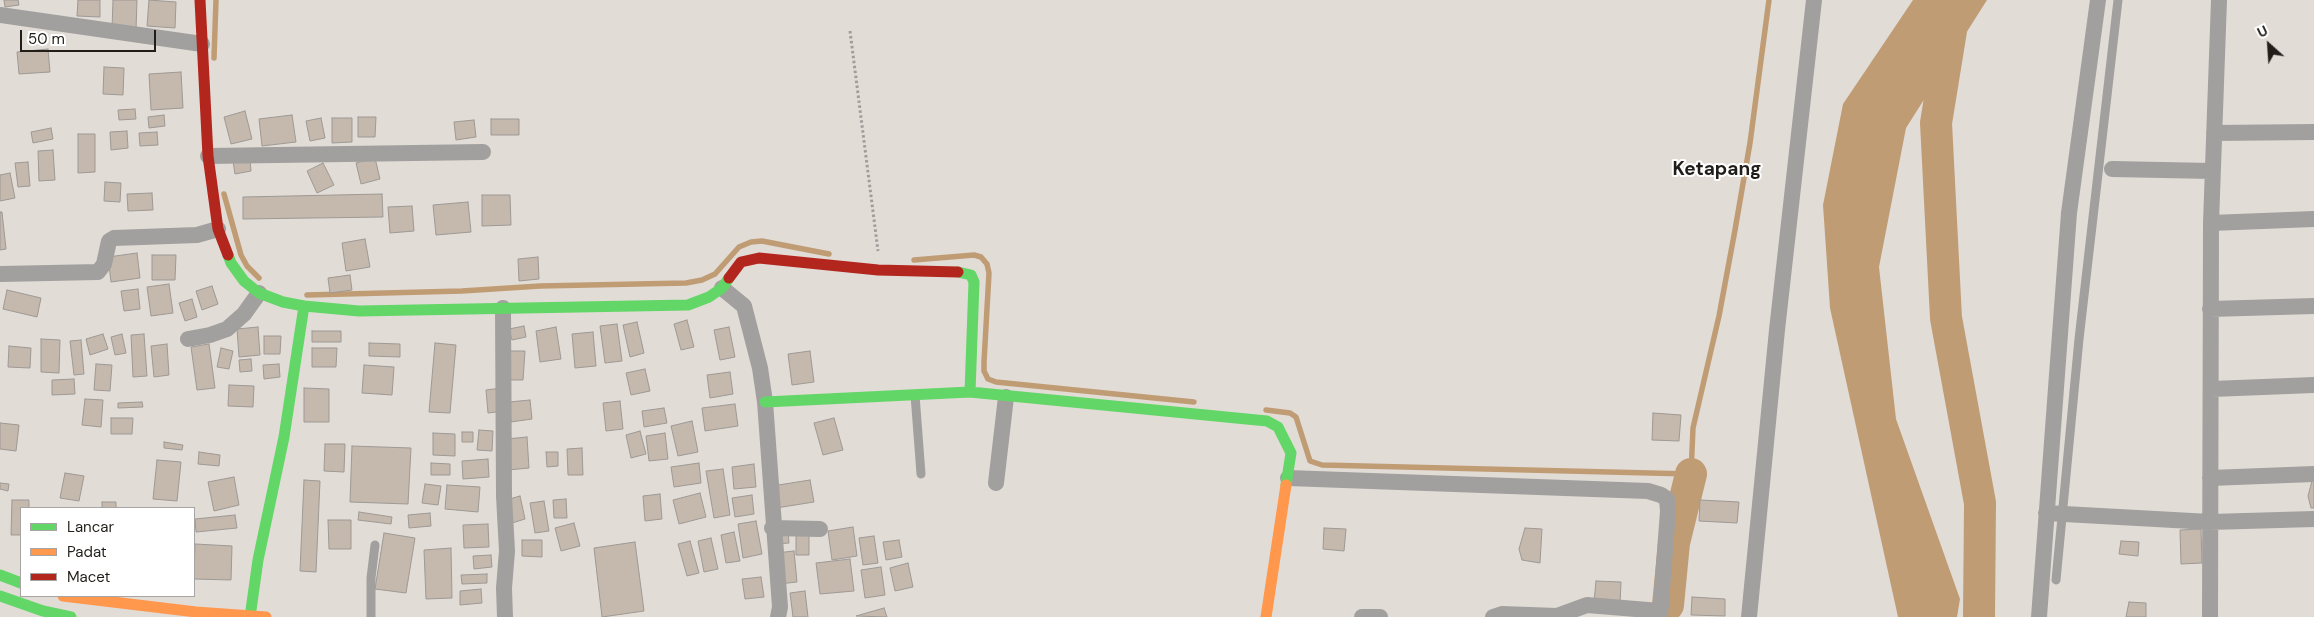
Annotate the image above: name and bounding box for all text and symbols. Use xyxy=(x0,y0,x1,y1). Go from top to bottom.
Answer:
scale bar xyxy=(22,20,159,52)
north arrow xyxy=(2244,20,2294,70)
text: U xyxy=(2254,21,2271,42)
text: 50 m xyxy=(28,29,65,49)
district label: Ketapang xyxy=(1673,159,1761,181)
legend xyxy=(20,507,195,597)
text: Lancar xyxy=(67,517,114,537)
text: Padat xyxy=(67,542,107,562)
text: Macet xyxy=(67,567,111,587)

